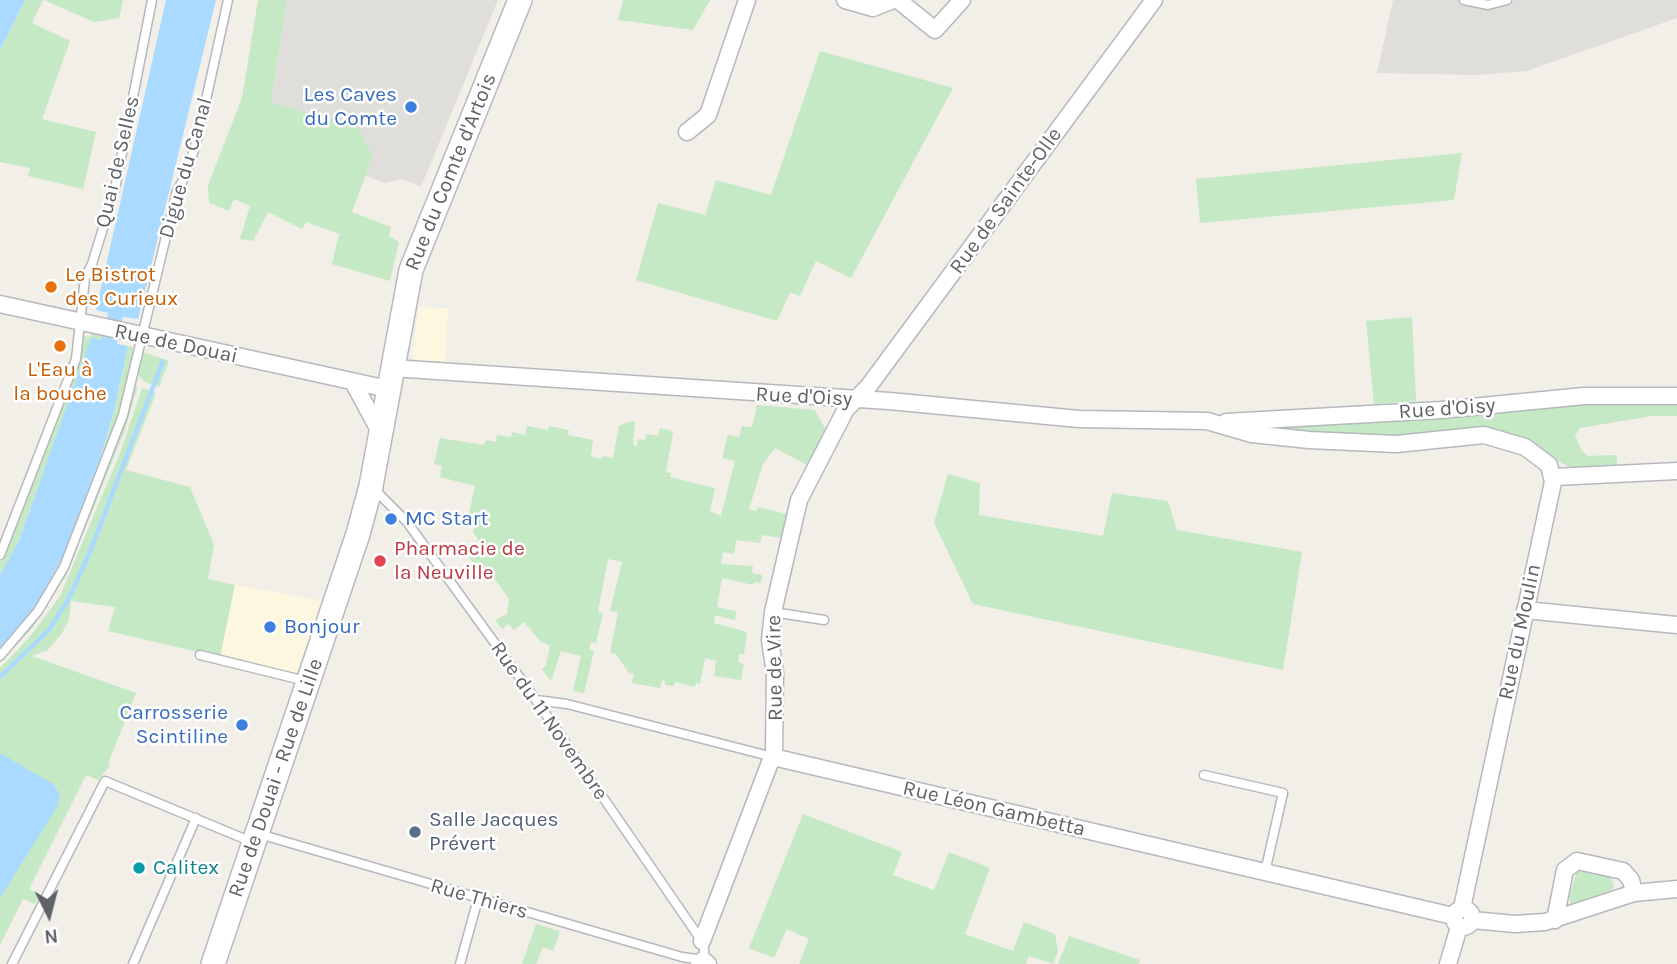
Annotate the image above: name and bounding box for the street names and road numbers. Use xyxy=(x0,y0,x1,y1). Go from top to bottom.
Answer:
street label: Rue du Comte d'Artois xyxy=(400,70,502,274)
street label: Quai de Selles xyxy=(91,94,145,230)
street label: Digue du Canal xyxy=(154,95,218,241)
street label: Rue de Sainte-Olle xyxy=(944,123,1068,279)
street label: Rue de Douai xyxy=(112,319,240,369)
street label: Rue d'Oisy xyxy=(755,382,853,412)
street label: Rue d'Oisy xyxy=(1398,393,1496,425)
street label: Rue du Moulin xyxy=(1493,562,1547,702)
street label: Rue de Vire xyxy=(761,615,789,721)
street label: Rue du 11 Novembre xyxy=(485,637,613,805)
street label: Rue de Douai - Rue de Lille xyxy=(223,655,329,901)
street label: Rue Léon Gambetta xyxy=(900,776,1088,842)
street label: Rue Thiers xyxy=(427,873,531,925)

